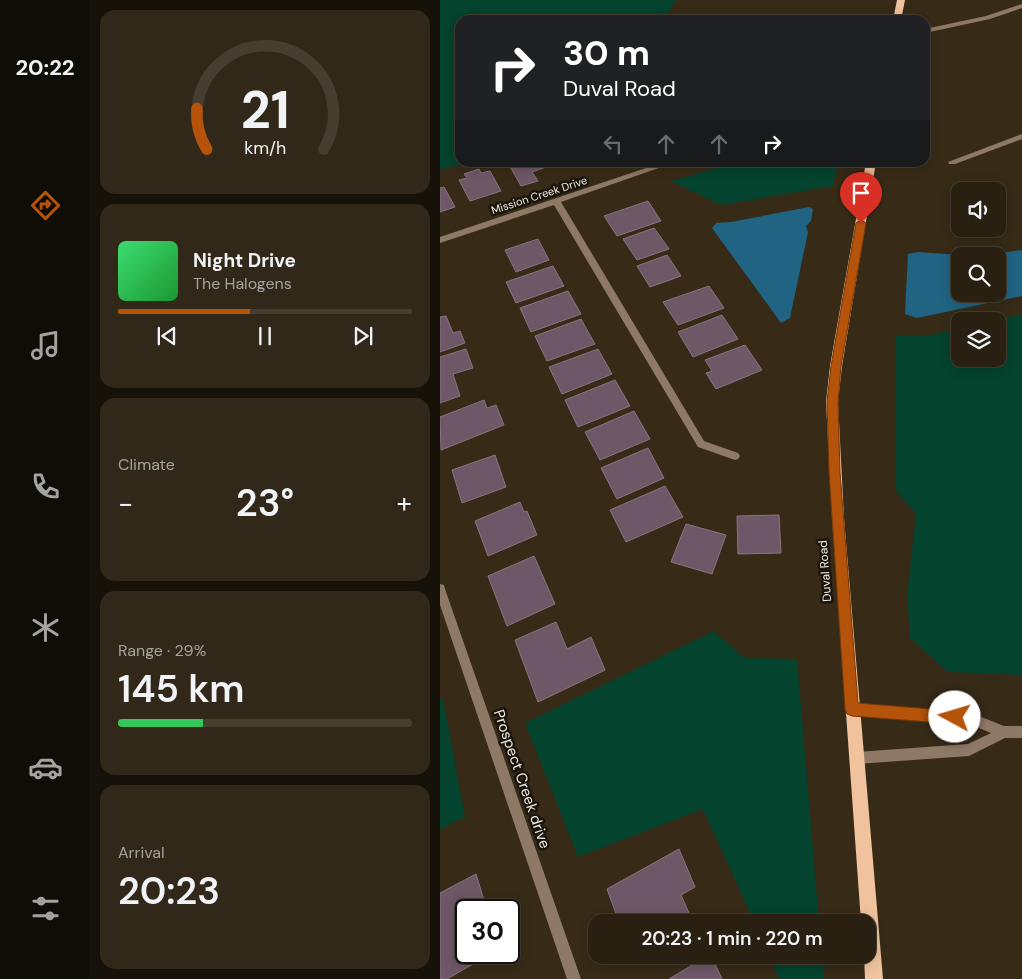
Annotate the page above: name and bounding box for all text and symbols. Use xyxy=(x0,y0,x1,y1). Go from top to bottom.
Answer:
text: 30 m xyxy=(563,30,650,76)
icon: right xyxy=(480,35,545,100)
text: 20:22 xyxy=(15,53,75,82)
text: Duval Road xyxy=(563,74,676,103)
text: 21 xyxy=(241,76,289,144)
icon: left xyxy=(599,130,627,158)
icon: ahead xyxy=(652,130,680,158)
icon: ahead xyxy=(705,130,733,158)
icon: right xyxy=(758,130,786,158)
text: km/h xyxy=(244,136,286,160)
pin xyxy=(840,172,882,223)
street label: Mission Creek Drive xyxy=(489,173,589,217)
icon: arrive xyxy=(847,179,875,207)
map controls xyxy=(951,182,1006,367)
button: sound xyxy=(951,182,1006,237)
icon: directions xyxy=(28,188,63,223)
button: search xyxy=(951,247,1006,302)
text: Night Drive xyxy=(193,248,296,273)
text: The Halogens xyxy=(193,273,292,294)
button: layers xyxy=(951,312,1006,367)
icon: previous xyxy=(153,322,181,350)
icon: pause xyxy=(251,322,279,350)
icon: next xyxy=(349,322,377,350)
icon: music xyxy=(28,328,63,363)
text: Climate xyxy=(118,454,175,475)
icon: phone xyxy=(28,469,63,504)
text: 23° xyxy=(236,478,294,528)
text: − xyxy=(118,485,133,522)
text: + xyxy=(397,485,412,522)
street label: Duval Road xyxy=(815,540,835,602)
icon: climate xyxy=(28,610,63,645)
text: Range · 29% xyxy=(118,640,206,661)
text: 145 km xyxy=(118,664,245,714)
position arrow xyxy=(928,690,980,742)
street label: Prospect Creek drive xyxy=(489,707,555,851)
icon: car xyxy=(28,750,63,785)
text: Arrival xyxy=(118,842,165,863)
text: 20:23 xyxy=(118,866,220,916)
icon: filters xyxy=(28,891,63,926)
speed limit sign: 30 xyxy=(455,899,520,964)
text: 20:23 · 1 min · 220 m xyxy=(641,926,823,951)

